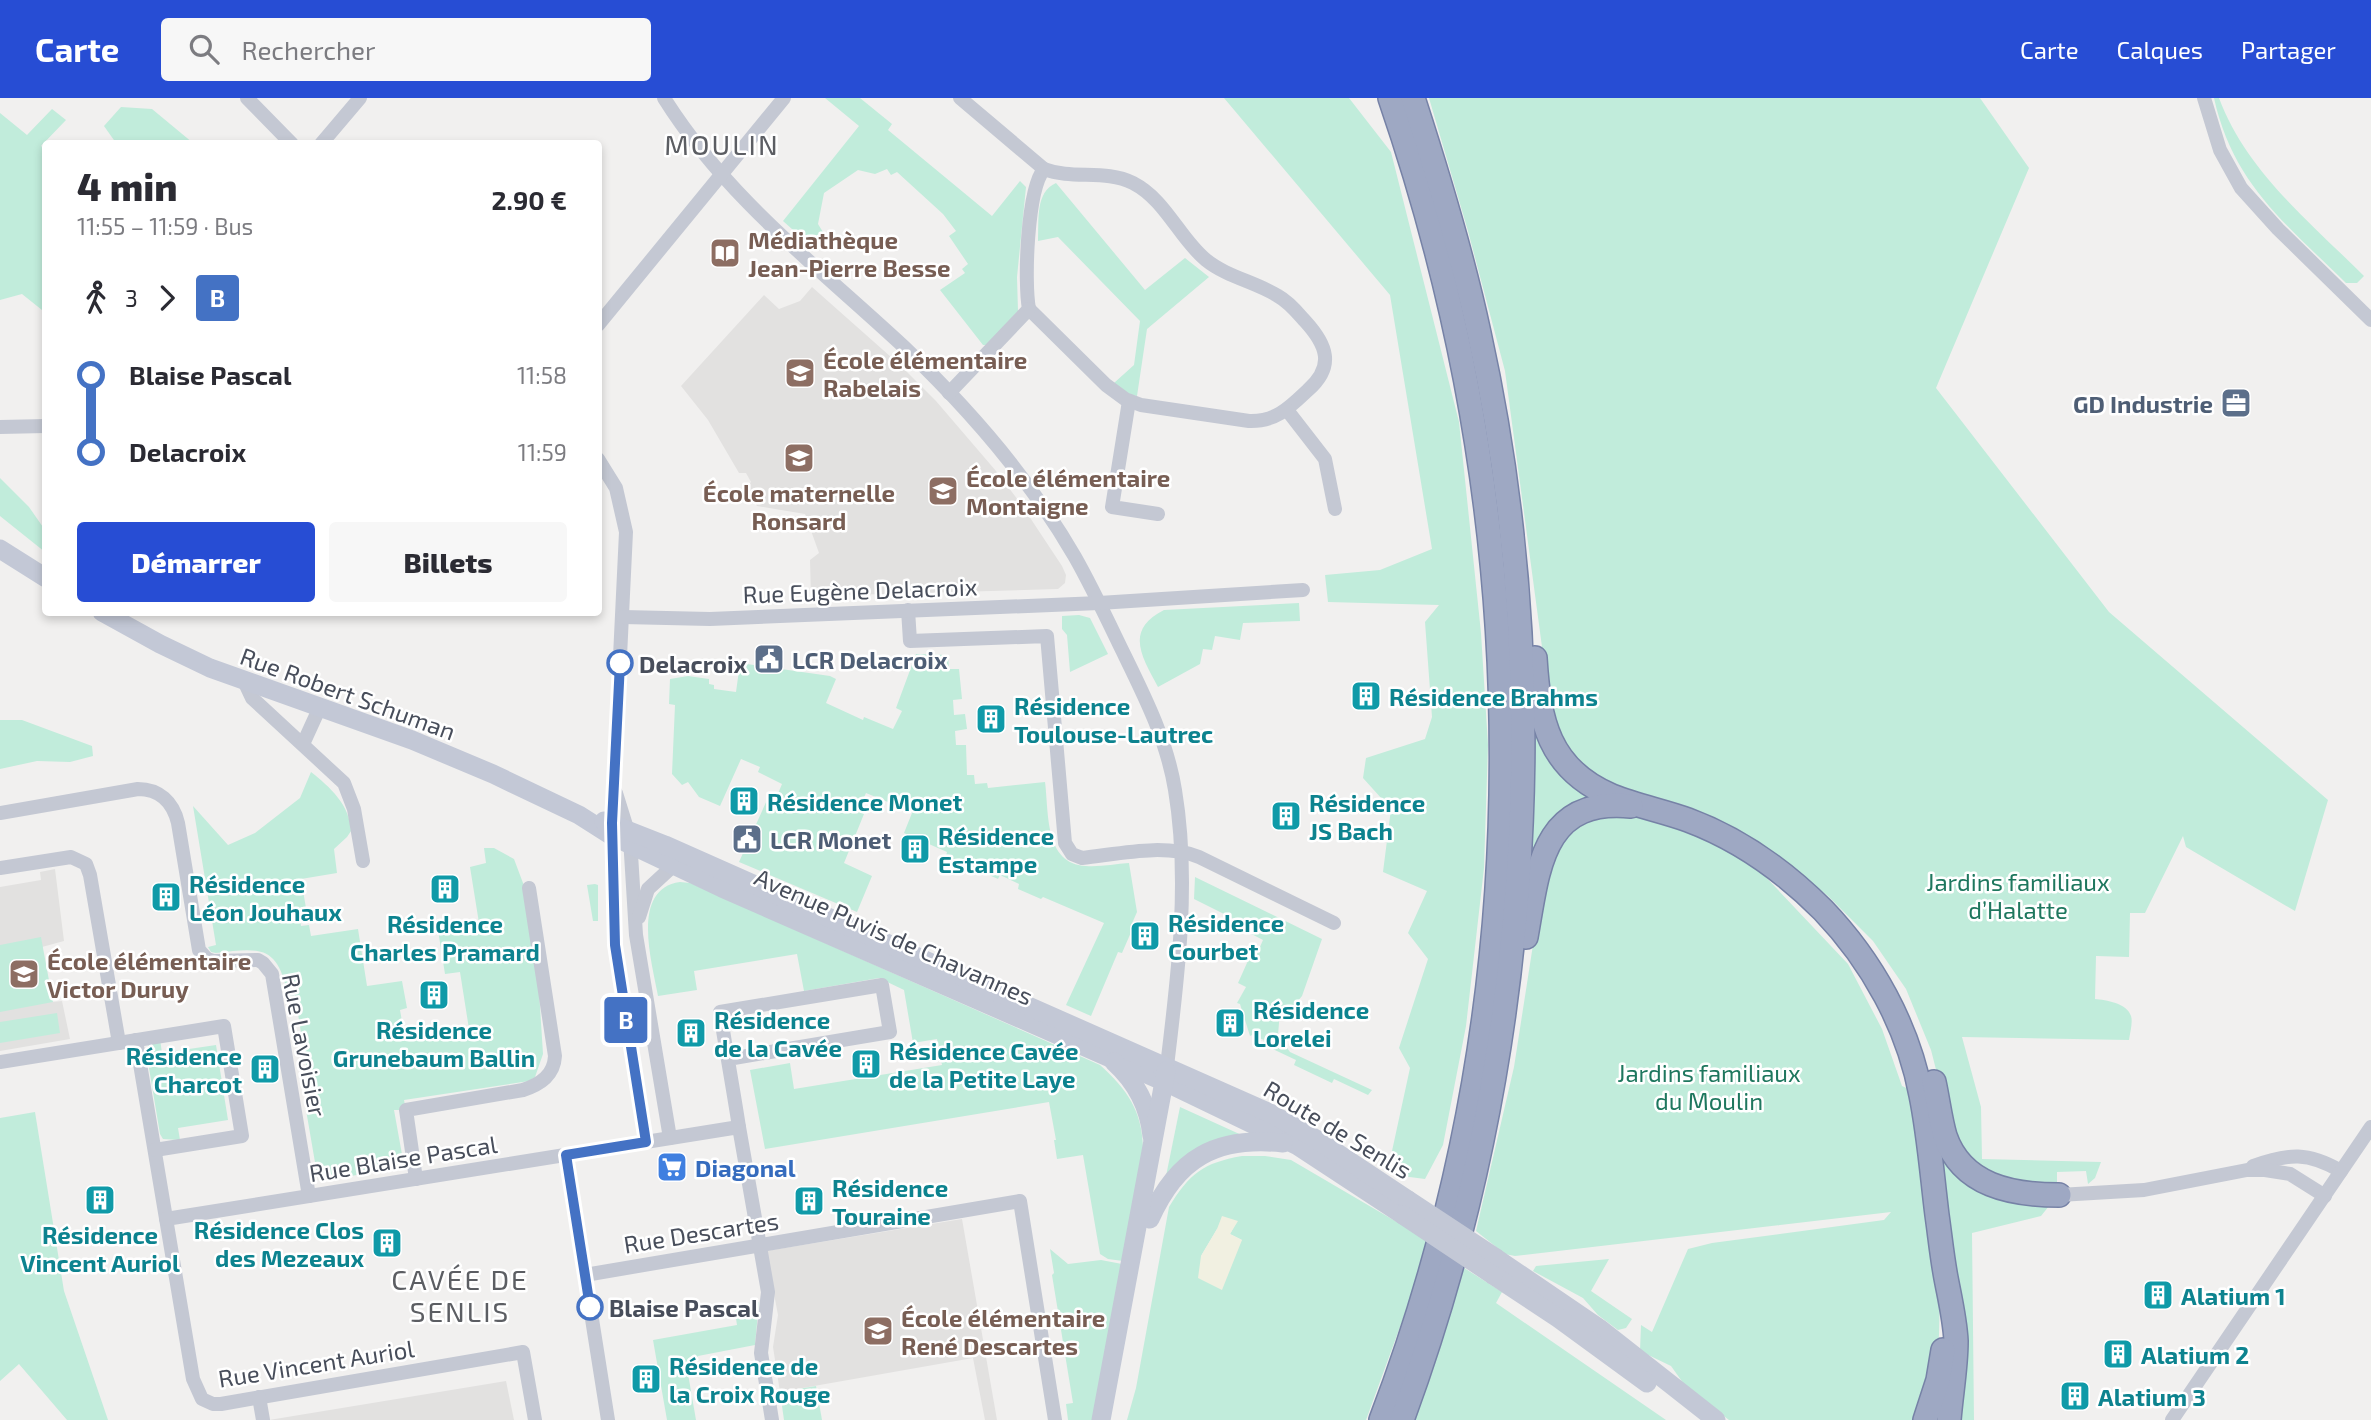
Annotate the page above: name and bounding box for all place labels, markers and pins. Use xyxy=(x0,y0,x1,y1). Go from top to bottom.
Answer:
place label: Médiathèque Jean-Pierre Besse xyxy=(748,225,950,282)
library icon: Médiathèque Jean-Pierre Besse xyxy=(708,236,742,270)
place label: École élémentaire Rabelais xyxy=(823,345,1027,402)
school or university icon: École élémentaire Rabelais xyxy=(783,356,817,390)
office icon: GD Industrie xyxy=(2219,386,2253,420)
place label: GD Industrie xyxy=(2073,389,2213,418)
school or university icon: École maternelle Ronsard xyxy=(782,441,816,475)
place label: École élémentaire Montaigne xyxy=(966,463,1170,520)
school or university icon: École élémentaire Montaigne xyxy=(926,474,960,508)
place label: École maternelle Ronsard xyxy=(703,478,895,535)
public building icon: LCR Delacroix xyxy=(752,642,786,676)
place label: LCR Delacroix xyxy=(792,645,948,674)
place label: Delacroix xyxy=(639,649,748,678)
marker: Delacroix xyxy=(607,650,633,676)
building icon: Résidence Brahms xyxy=(1349,679,1383,713)
place label: Résidence Brahms xyxy=(1389,682,1598,711)
place label: Résidence Toulouse-Lautrec xyxy=(1014,691,1213,748)
building icon: Résidence Toulouse-Lautrec xyxy=(974,702,1008,736)
building icon: Résidence Monet xyxy=(727,784,761,818)
place label: Résidence Monet xyxy=(767,787,962,816)
place label: Résidence JS Bach xyxy=(1309,788,1425,845)
building icon: Résidence JS Bach xyxy=(1269,799,1303,833)
place label: Résidence Estampe xyxy=(938,821,1054,878)
public building icon: LCR Monet xyxy=(730,822,764,856)
place label: LCR Monet xyxy=(770,825,891,854)
building icon: Résidence Estampe xyxy=(898,832,932,866)
place label: Résidence Léon Jouhaux xyxy=(189,869,342,926)
building icon: Résidence Charles Pramard xyxy=(428,872,462,906)
building icon: Résidence Léon Jouhaux xyxy=(149,880,183,914)
place label: Résidence Courbet xyxy=(1168,908,1284,965)
place label: Résidence Charles Pramard xyxy=(350,909,540,966)
building icon: Résidence Courbet xyxy=(1128,919,1162,953)
place label: École élémentaire Victor Duruy xyxy=(47,946,251,1003)
school or university icon: École élémentaire Victor Duruy xyxy=(7,957,41,991)
building icon: Résidence Grunebaum Ballin xyxy=(417,978,451,1012)
place label: Résidence Lorelei xyxy=(1253,995,1369,1052)
place label: Résidence de la Cavée xyxy=(714,1005,842,1062)
building icon: Résidence Lorelei xyxy=(1213,1006,1247,1040)
place label: Résidence Grunebaum Ballin xyxy=(333,1015,535,1072)
building icon: Résidence de la Cavée xyxy=(674,1016,708,1050)
place label: Résidence Cavée de la Petite Laye xyxy=(889,1036,1079,1093)
place label: Résidence Charcot xyxy=(126,1041,242,1098)
building icon: Résidence Cavée de la Petite Laye xyxy=(849,1047,883,1081)
building icon: Résidence Charcot xyxy=(248,1052,282,1086)
supermarket icon: Diagonal xyxy=(655,1150,689,1184)
place label: Diagonal xyxy=(695,1153,796,1182)
place label: Résidence Touraine xyxy=(832,1173,948,1230)
building icon: Résidence Vincent Auriol xyxy=(83,1183,117,1217)
building icon: Résidence Touraine xyxy=(792,1184,826,1218)
place label: Résidence Clos des Mezeaux xyxy=(194,1215,364,1272)
place label: Résidence Vincent Auriol xyxy=(20,1220,180,1277)
building icon: Résidence Clos des Mezeaux xyxy=(370,1226,404,1260)
building icon: Alatium 1 xyxy=(2141,1278,2175,1312)
place label: Alatium 1 xyxy=(2181,1281,2286,1310)
place label: Blaise Pascal xyxy=(609,1293,759,1322)
marker: Blaise Pascal xyxy=(577,1294,603,1320)
place label: École élémentaire René Descartes xyxy=(901,1303,1105,1360)
school or university icon: École élémentaire René Descartes xyxy=(861,1314,895,1348)
building icon: Alatium 2 xyxy=(2101,1337,2135,1371)
place label: Alatium 2 xyxy=(2141,1340,2249,1369)
place label: Résidence de la Croix Rouge xyxy=(669,1351,831,1408)
building icon: Résidence de la Croix Rouge xyxy=(629,1362,663,1396)
building icon: Alatium 3 xyxy=(2058,1379,2092,1413)
place label: Alatium 3 xyxy=(2098,1382,2206,1411)

